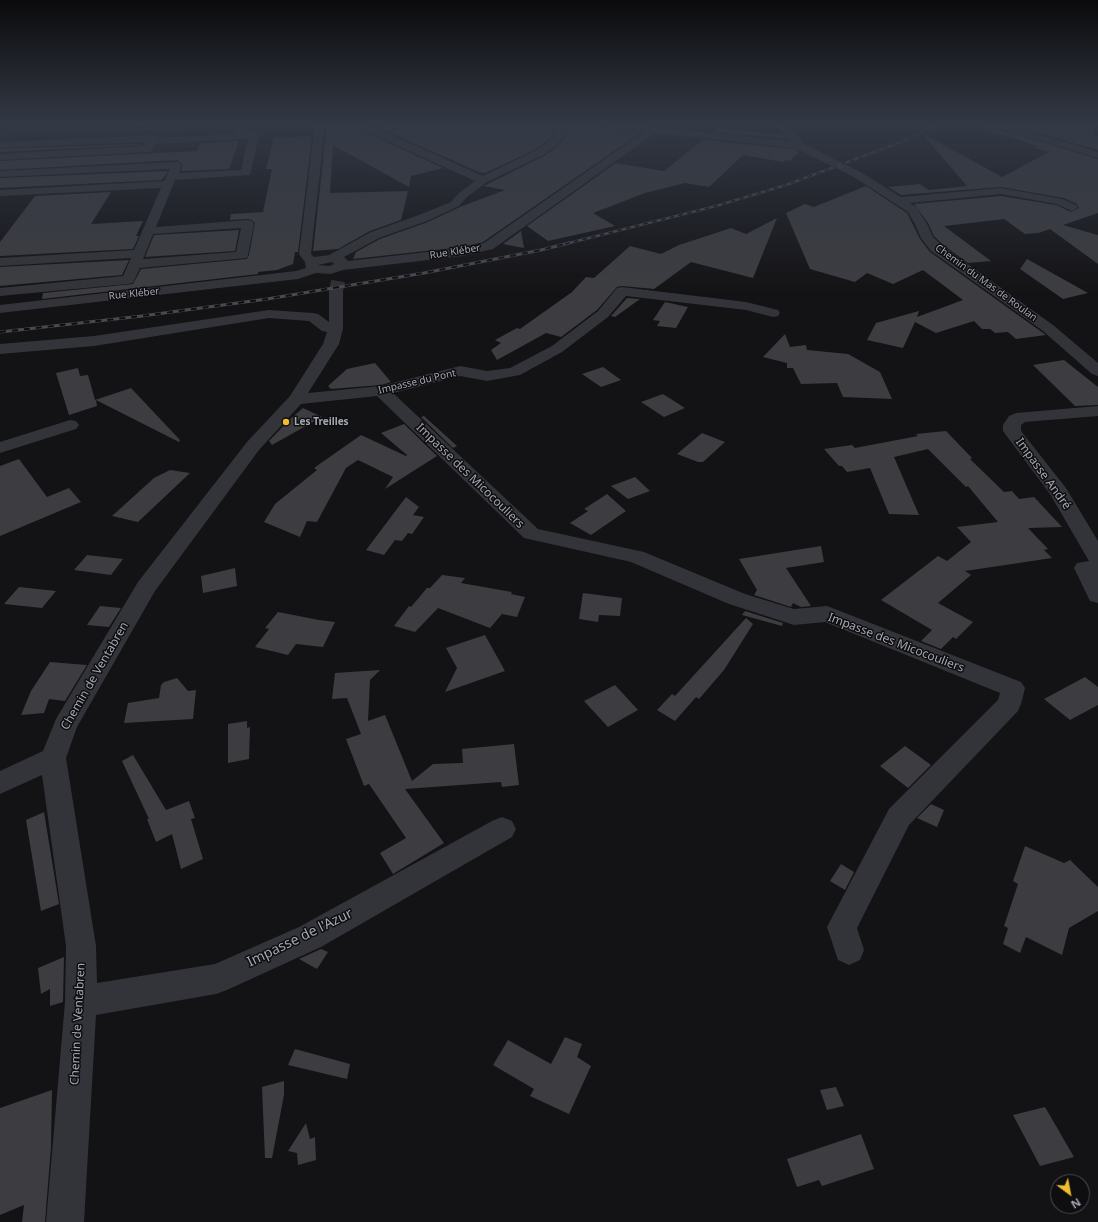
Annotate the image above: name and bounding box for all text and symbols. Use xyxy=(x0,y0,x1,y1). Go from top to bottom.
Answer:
street label: Rue Kléber xyxy=(429,242,481,262)
street label: Chemin du Mas de Roulan xyxy=(933,242,1039,324)
street label: Rue Kléber xyxy=(108,285,160,303)
street label: Impasse du Pont xyxy=(377,367,457,397)
place label: Les Treilles xyxy=(294,416,349,428)
marker: Les Treilles xyxy=(281,417,291,427)
street label: Impasse des Micocouliers xyxy=(413,420,527,532)
street label: Impasse André xyxy=(1012,435,1074,513)
street label: Impasse des Micocouliers xyxy=(826,610,966,676)
street label: Chemin de Ventabren xyxy=(58,619,132,733)
street label: Impasse de l'Azur xyxy=(245,905,355,971)
street label: Chemin de Ventabren xyxy=(68,963,88,1085)
north arrow xyxy=(1050,1174,1090,1214)
text: N xyxy=(1068,1195,1084,1212)

